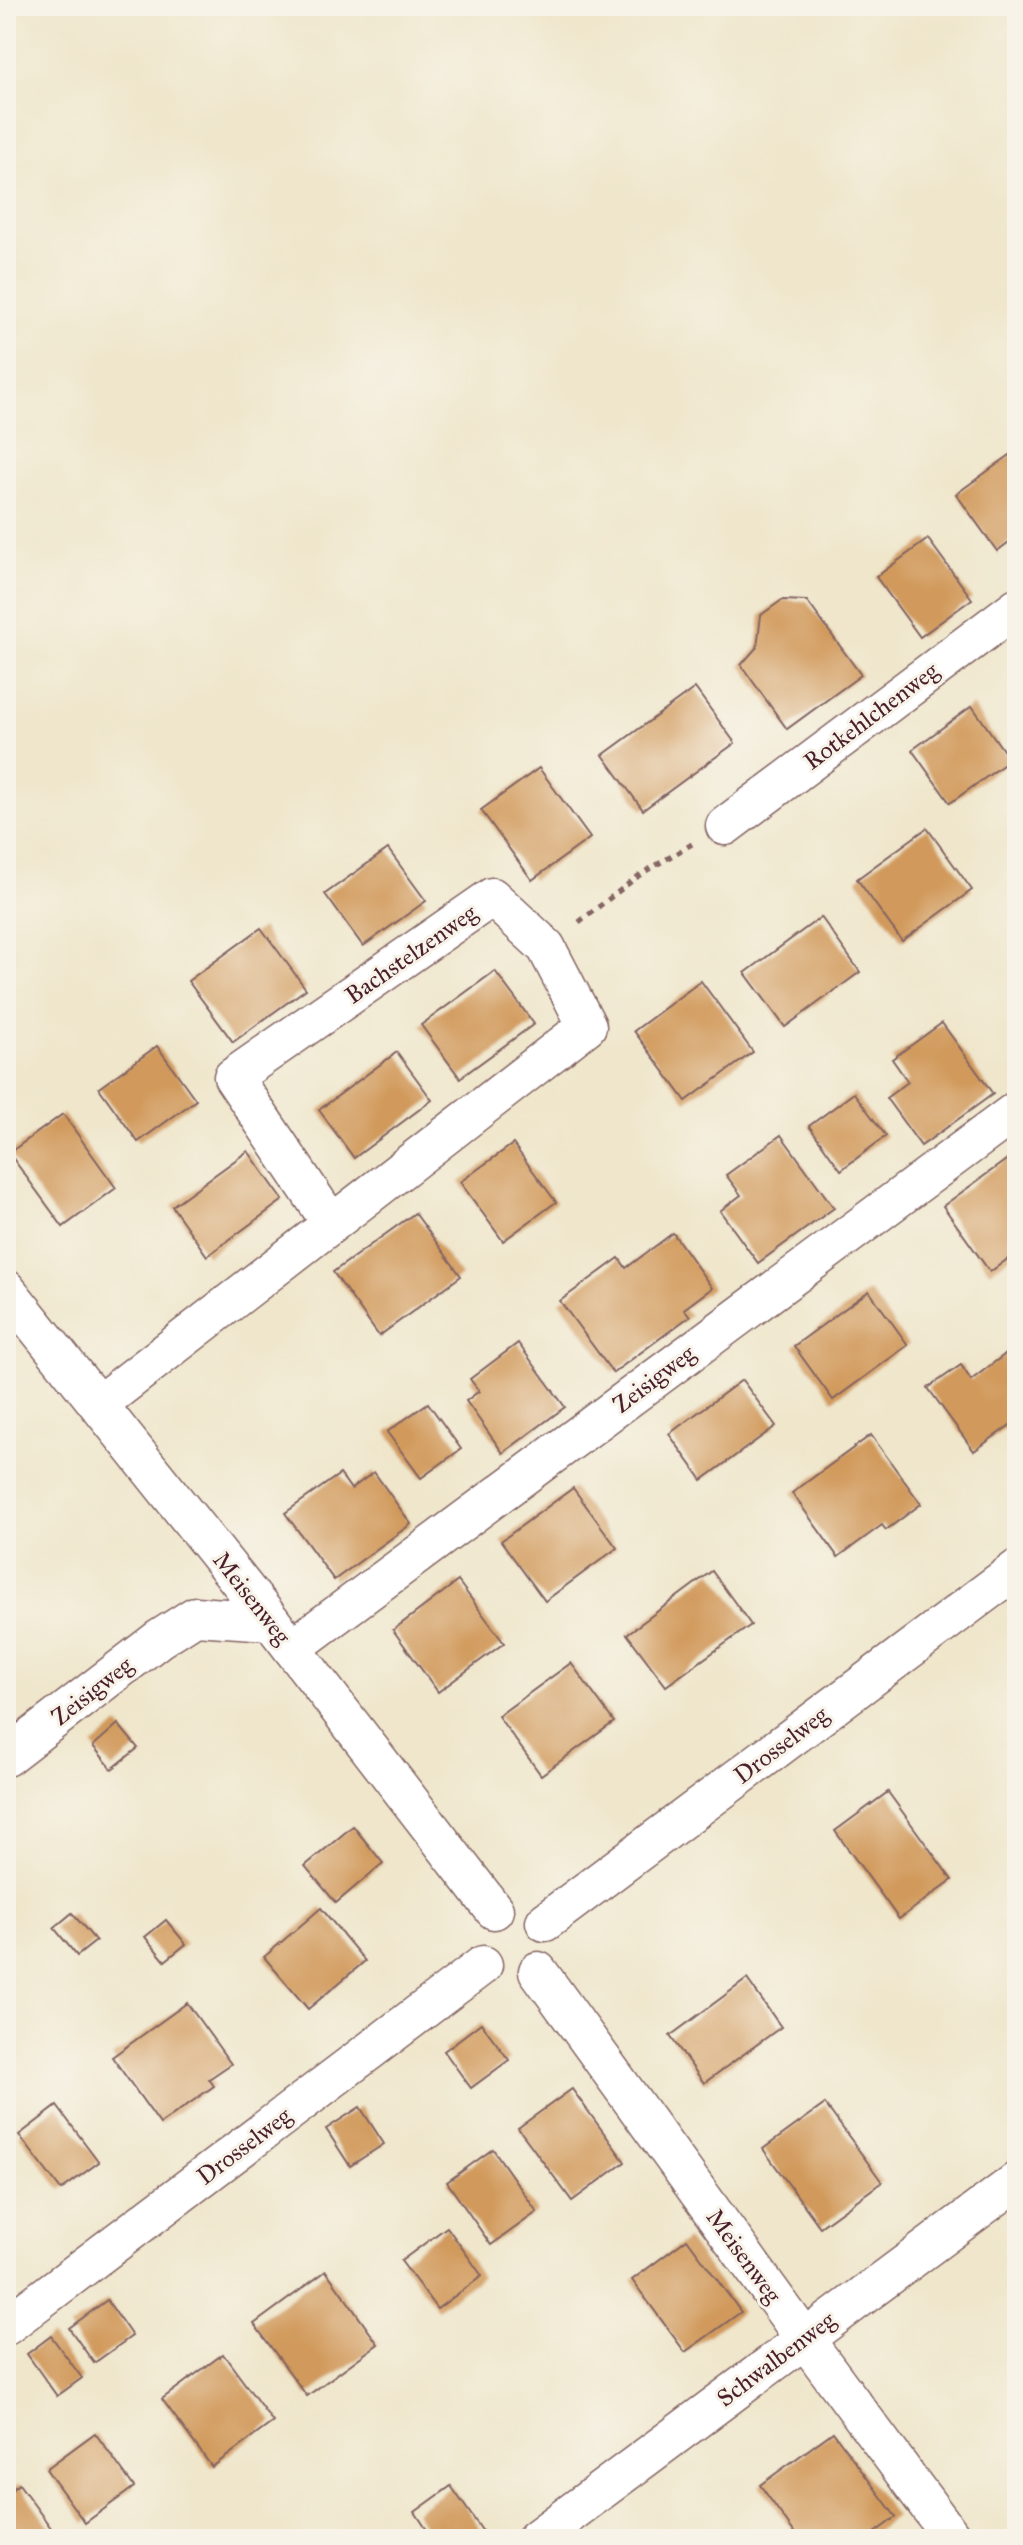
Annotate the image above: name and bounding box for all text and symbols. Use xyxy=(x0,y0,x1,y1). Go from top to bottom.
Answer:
street label: Rotkehlchenweg xyxy=(798,655,945,776)
street label: Bachstelzenweg xyxy=(339,897,483,1010)
street label: Zeisigweg xyxy=(607,1338,702,1420)
street label: Meisenweg xyxy=(207,1546,298,1651)
street label: Zeisigweg xyxy=(45,1649,139,1732)
street label: Drosselweg xyxy=(728,1699,835,1790)
street label: Drosselweg xyxy=(191,2100,298,2191)
street label: Meisenweg xyxy=(700,2203,789,2310)
street label: Schwalbenweg xyxy=(711,2304,842,2413)

